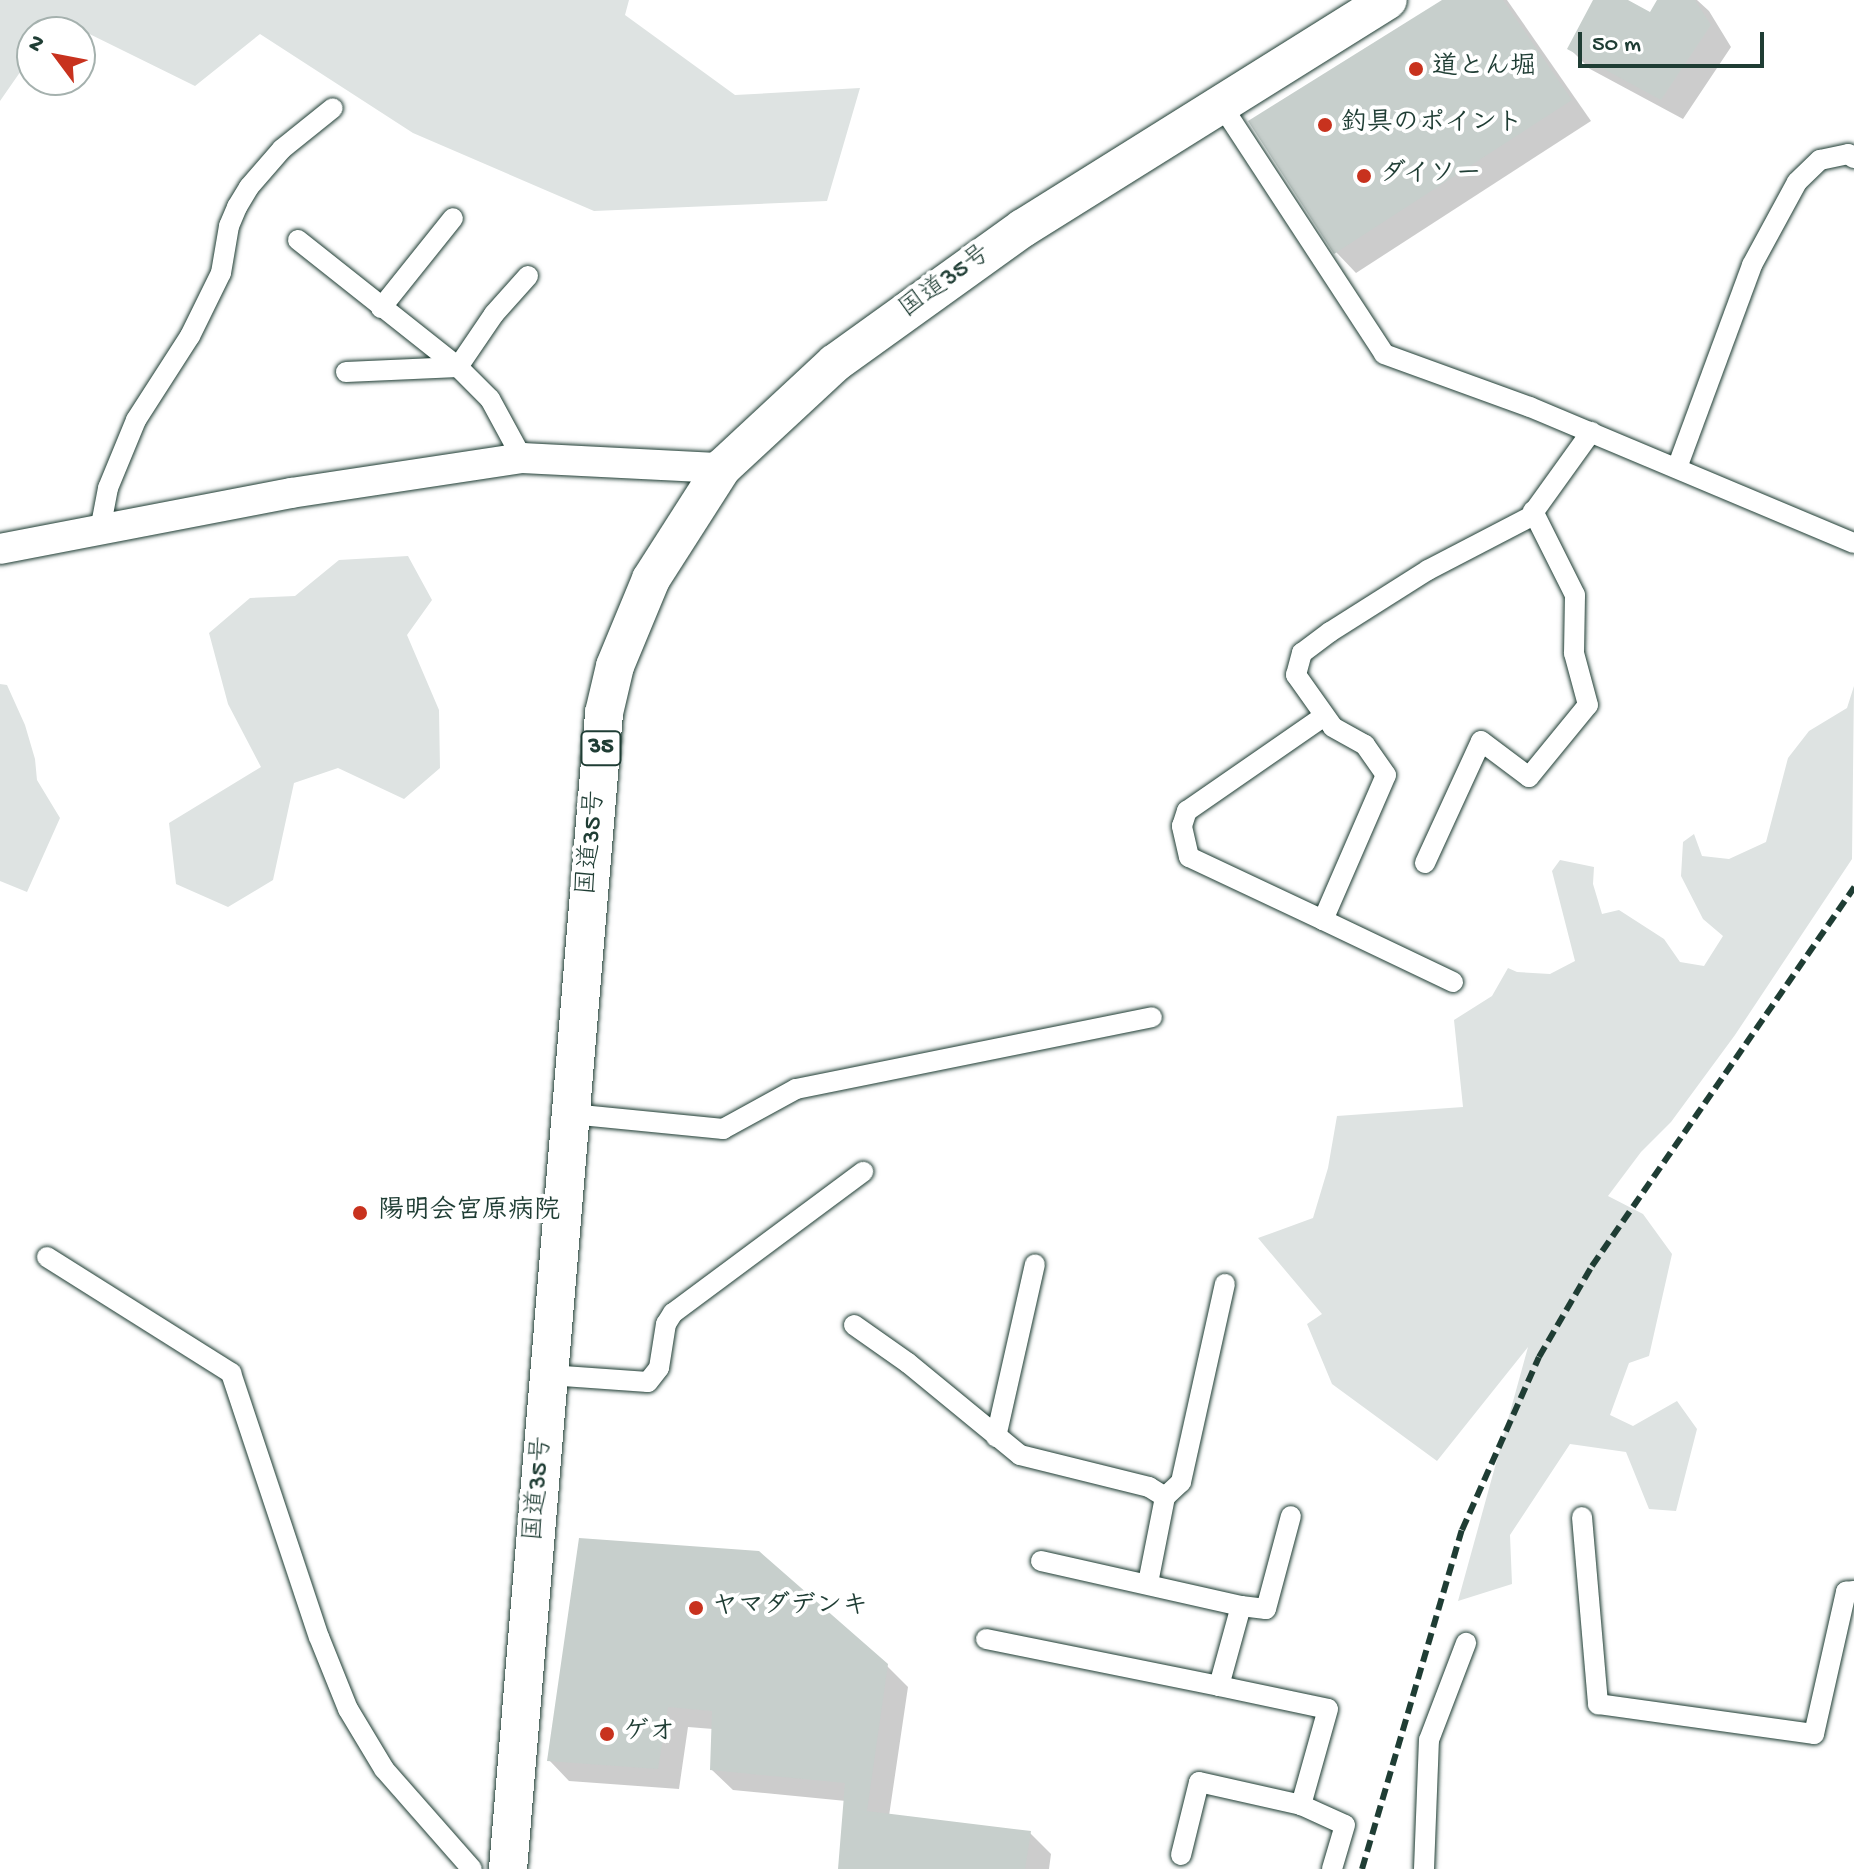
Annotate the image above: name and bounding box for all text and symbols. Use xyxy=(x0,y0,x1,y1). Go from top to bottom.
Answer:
north arrow xyxy=(16,16,96,96)
scale bar xyxy=(1582,16,1768,66)
text: N xyxy=(23,31,52,57)
text: 50 m xyxy=(1592,31,1641,60)
place label: 道とん堀 xyxy=(1432,53,1536,85)
marker: 道とん堀 xyxy=(1407,60,1425,78)
place label: 釣具のポイント xyxy=(1341,109,1523,141)
marker: 釣具のポイント xyxy=(1316,116,1334,134)
place label: ダイソー xyxy=(1380,160,1484,192)
marker: ダイソー xyxy=(1355,167,1373,185)
street label: 国道35号 xyxy=(894,239,998,327)
road number: 35 xyxy=(579,728,623,768)
street label: 国道35号 xyxy=(573,789,613,897)
place label: 陽明会宮原病院 xyxy=(378,1197,560,1229)
marker: 陽明会宮原病院 xyxy=(349,1202,371,1224)
street label: 国道35号 xyxy=(520,1435,560,1543)
place label: ヤマダデンキ xyxy=(712,1592,868,1624)
marker: ヤマダデンキ xyxy=(687,1599,705,1617)
place label: ゲオ xyxy=(623,1718,675,1750)
marker: ゲオ xyxy=(598,1725,616,1743)

